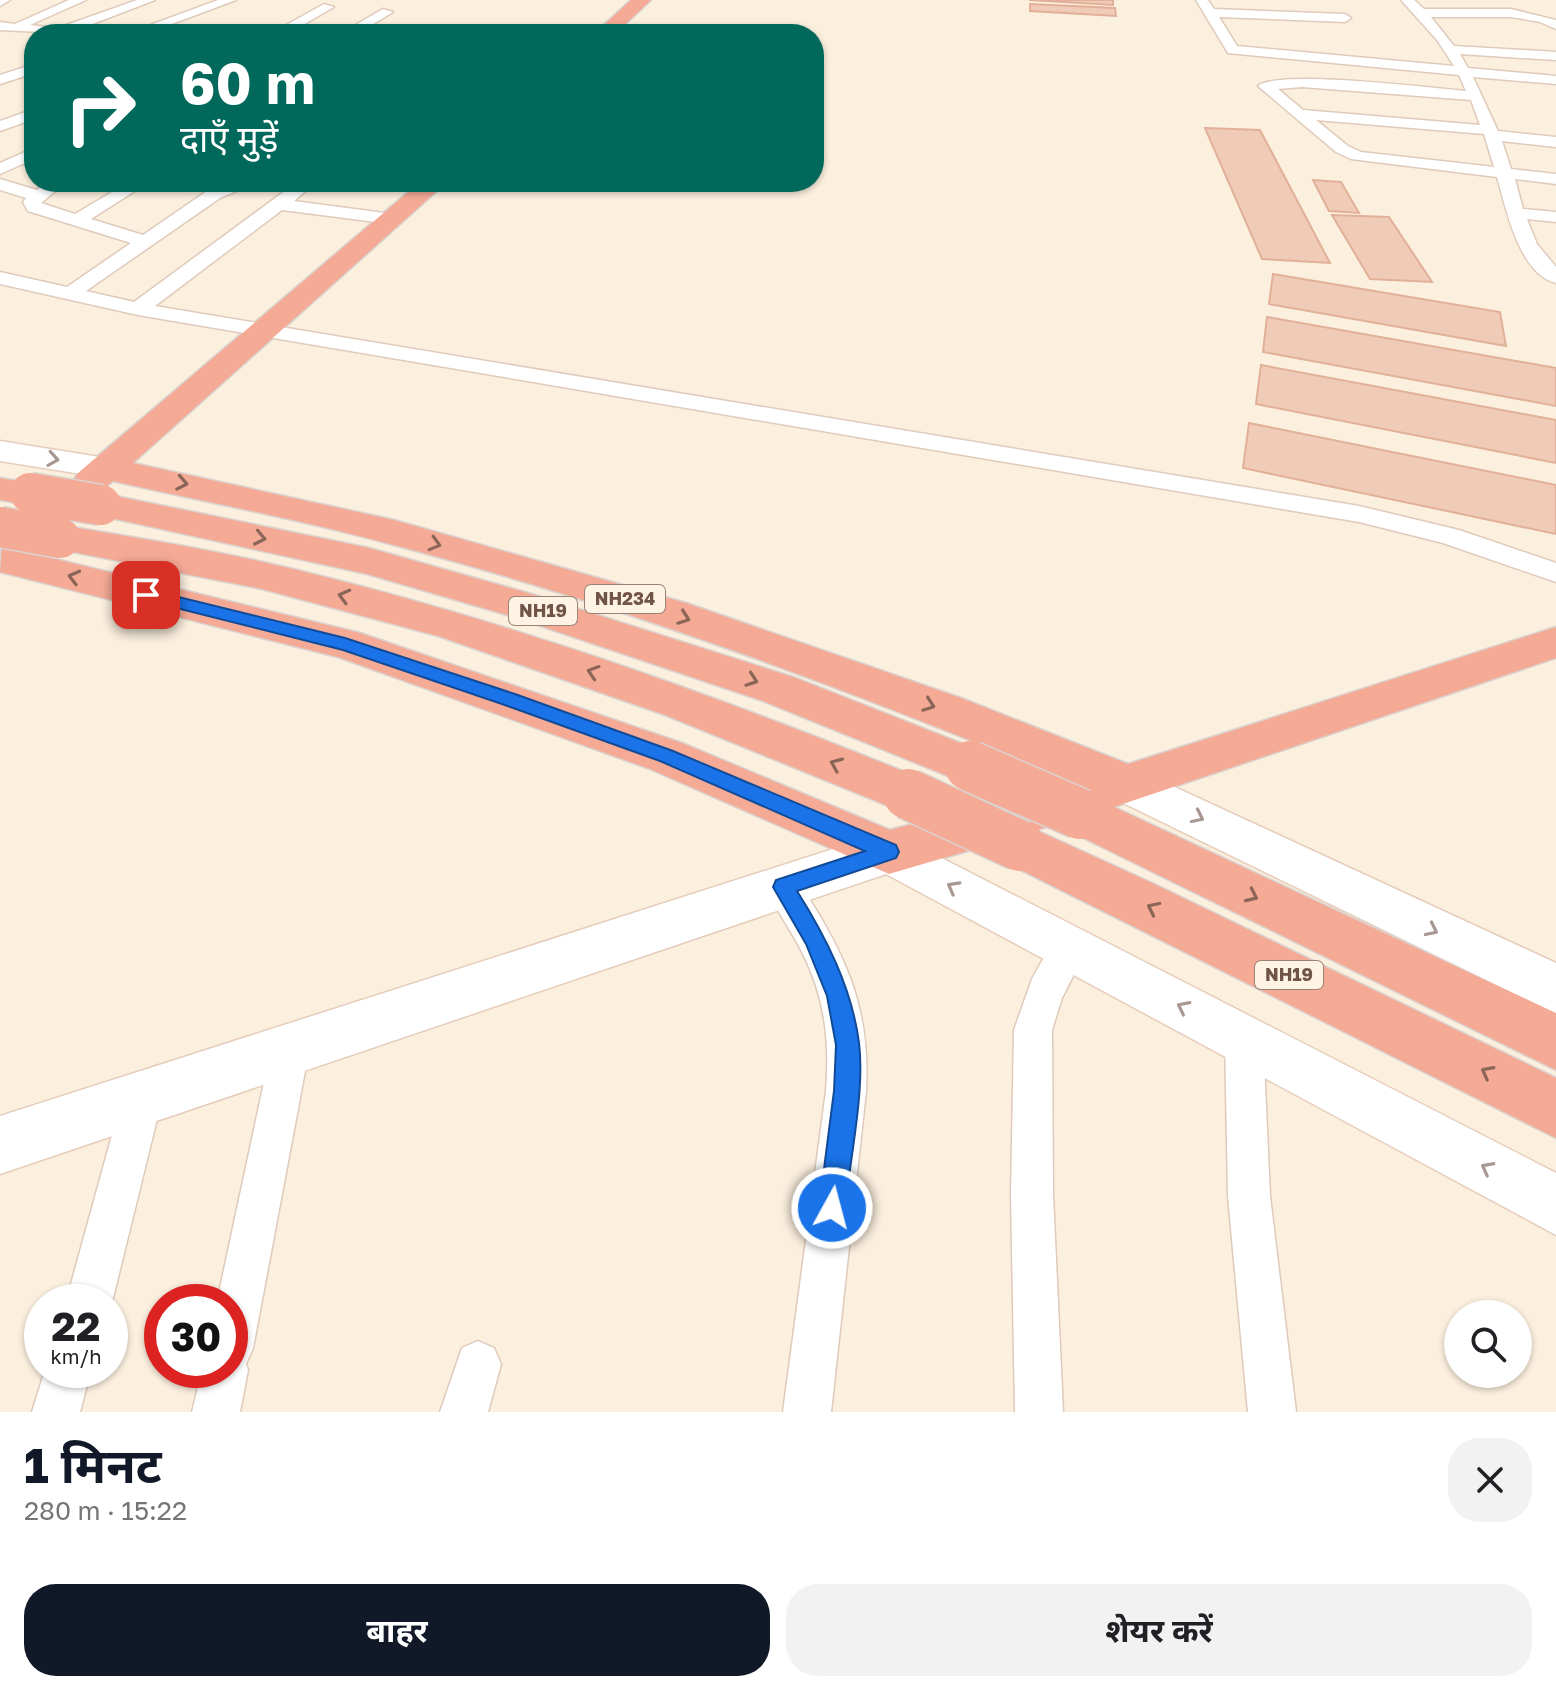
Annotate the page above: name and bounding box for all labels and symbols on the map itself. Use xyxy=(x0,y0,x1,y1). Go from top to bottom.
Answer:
one-way arrow xyxy=(46,450,60,467)
one-way arrow xyxy=(175,474,189,491)
one-way arrow xyxy=(253,529,266,546)
one-way arrow xyxy=(428,535,441,551)
pin xyxy=(112,561,180,629)
one-way arrow xyxy=(67,569,81,586)
road number: NH234 xyxy=(585,585,665,613)
one-way arrow xyxy=(337,589,351,606)
road number: NH19 xyxy=(509,597,577,625)
one-way arrow xyxy=(677,608,691,624)
one-way arrow xyxy=(587,665,601,681)
one-way arrow xyxy=(744,670,758,686)
one-way arrow xyxy=(922,695,936,712)
one-way arrow xyxy=(830,757,844,773)
one-way arrow xyxy=(1189,807,1204,823)
one-way arrow xyxy=(947,881,961,896)
one-way arrow xyxy=(1243,886,1258,902)
one-way arrow xyxy=(1147,902,1162,918)
one-way arrow xyxy=(1424,920,1439,936)
road number: NH19 xyxy=(1255,961,1323,989)
one-way arrow xyxy=(1177,1001,1192,1017)
one-way arrow xyxy=(1481,1067,1495,1082)
one-way arrow xyxy=(1481,1163,1496,1178)
position arrow xyxy=(790,1166,874,1250)
speed limit sign: 30 xyxy=(144,1284,248,1388)

